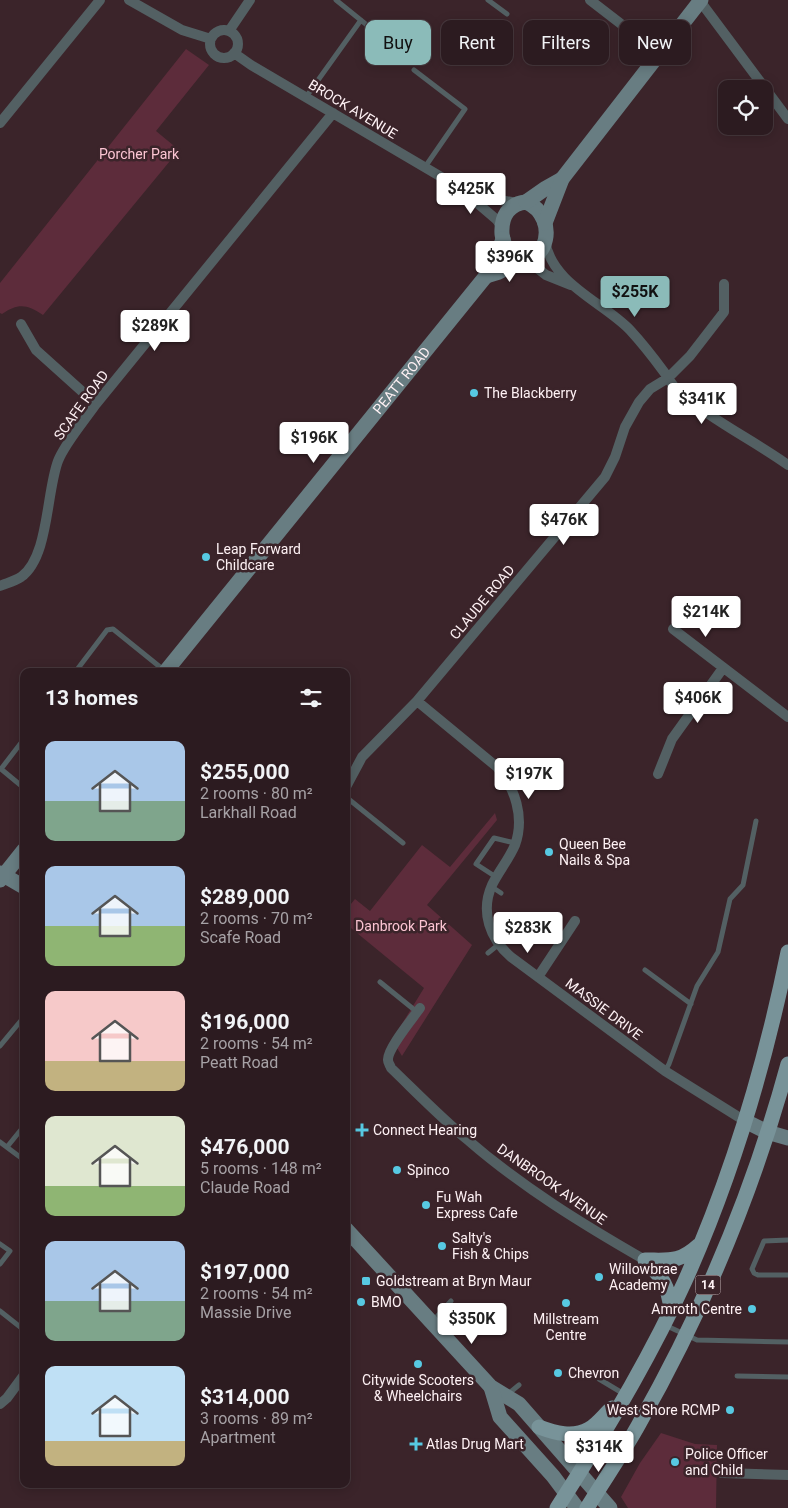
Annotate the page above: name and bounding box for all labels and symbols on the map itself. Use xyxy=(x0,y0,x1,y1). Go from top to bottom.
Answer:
street label: BROCK AVENUE xyxy=(306,76,400,142)
park label: Porcher Park xyxy=(99,146,180,162)
pin: $425K xyxy=(436,172,506,215)
pin: $396K xyxy=(475,240,545,283)
pin: $255K xyxy=(600,276,670,318)
pin: $289K xyxy=(120,310,190,352)
street label: PEATT ROAD xyxy=(370,344,433,417)
street label: SCAFE ROAD xyxy=(50,367,112,443)
pin: $341K xyxy=(667,382,737,425)
place label: The Blackberry xyxy=(484,385,577,401)
marker: The Blackberry xyxy=(468,387,480,399)
pin: $196K xyxy=(279,422,349,464)
pin: $476K xyxy=(529,504,599,546)
place label: Leap Forward Childcare xyxy=(216,541,301,573)
marker: Leap Forward Childcare xyxy=(200,551,212,563)
street label: CLAUDE ROAD xyxy=(446,562,518,642)
pin: $214K xyxy=(671,596,741,638)
pin: $406K xyxy=(663,682,733,724)
pin: $197K xyxy=(494,758,564,800)
place label: Queen Bee Nails & Spa xyxy=(559,836,630,868)
marker: Queen Bee Nails & Spa xyxy=(543,846,555,858)
pin: $283K xyxy=(493,912,563,954)
park label: Danbrook Park xyxy=(355,918,448,934)
street label: MASSIE DRIVE xyxy=(563,975,646,1043)
place label: Connect Hearing xyxy=(373,1122,477,1138)
marker: Connect Hearing xyxy=(355,1123,369,1137)
street label: DANBROOK AVENUE xyxy=(494,1140,610,1228)
place label: Spinco xyxy=(407,1162,450,1178)
marker: Spinco xyxy=(391,1164,403,1176)
place label: Fu Wah Express Cafe xyxy=(436,1189,518,1221)
marker: Fu Wah Express Cafe xyxy=(420,1199,432,1211)
place label: Salty's Fish & Chips xyxy=(452,1230,529,1262)
marker: Salty's Fish & Chips xyxy=(436,1240,448,1252)
place label: Willowbrae Academy xyxy=(609,1261,678,1293)
marker: Willowbrae Academy xyxy=(593,1271,605,1283)
place label: Goldstream at Bryn Maur xyxy=(376,1273,532,1289)
marker: Goldstream at Bryn Maur xyxy=(360,1275,372,1287)
road number: 14 xyxy=(696,1276,720,1294)
place label: BMO xyxy=(371,1294,402,1310)
marker: BMO xyxy=(355,1296,367,1308)
marker: Millstream Centre xyxy=(560,1297,572,1309)
place label: Amroth Centre xyxy=(651,1301,742,1317)
pin: $350K xyxy=(437,1302,507,1345)
marker: Amroth Centre xyxy=(746,1303,758,1315)
place label: Millstream Centre xyxy=(533,1311,599,1343)
marker: Citywide Scooters & Wheelchairs xyxy=(412,1358,424,1370)
place label: Chevron xyxy=(568,1365,619,1381)
marker: Chevron xyxy=(552,1367,564,1379)
place label: Citywide Scooters & Wheelchairs xyxy=(362,1372,474,1404)
place label: West Shore RCMP xyxy=(607,1402,720,1418)
marker: West Shore RCMP xyxy=(724,1404,736,1416)
pin: $314K xyxy=(564,1430,634,1473)
place label: Atlas Drug Mart xyxy=(426,1436,524,1452)
marker: Atlas Drug Mart xyxy=(410,1438,422,1450)
place label: Police Officer and Child xyxy=(685,1446,768,1478)
marker: Police Officer and Child xyxy=(669,1456,681,1468)

